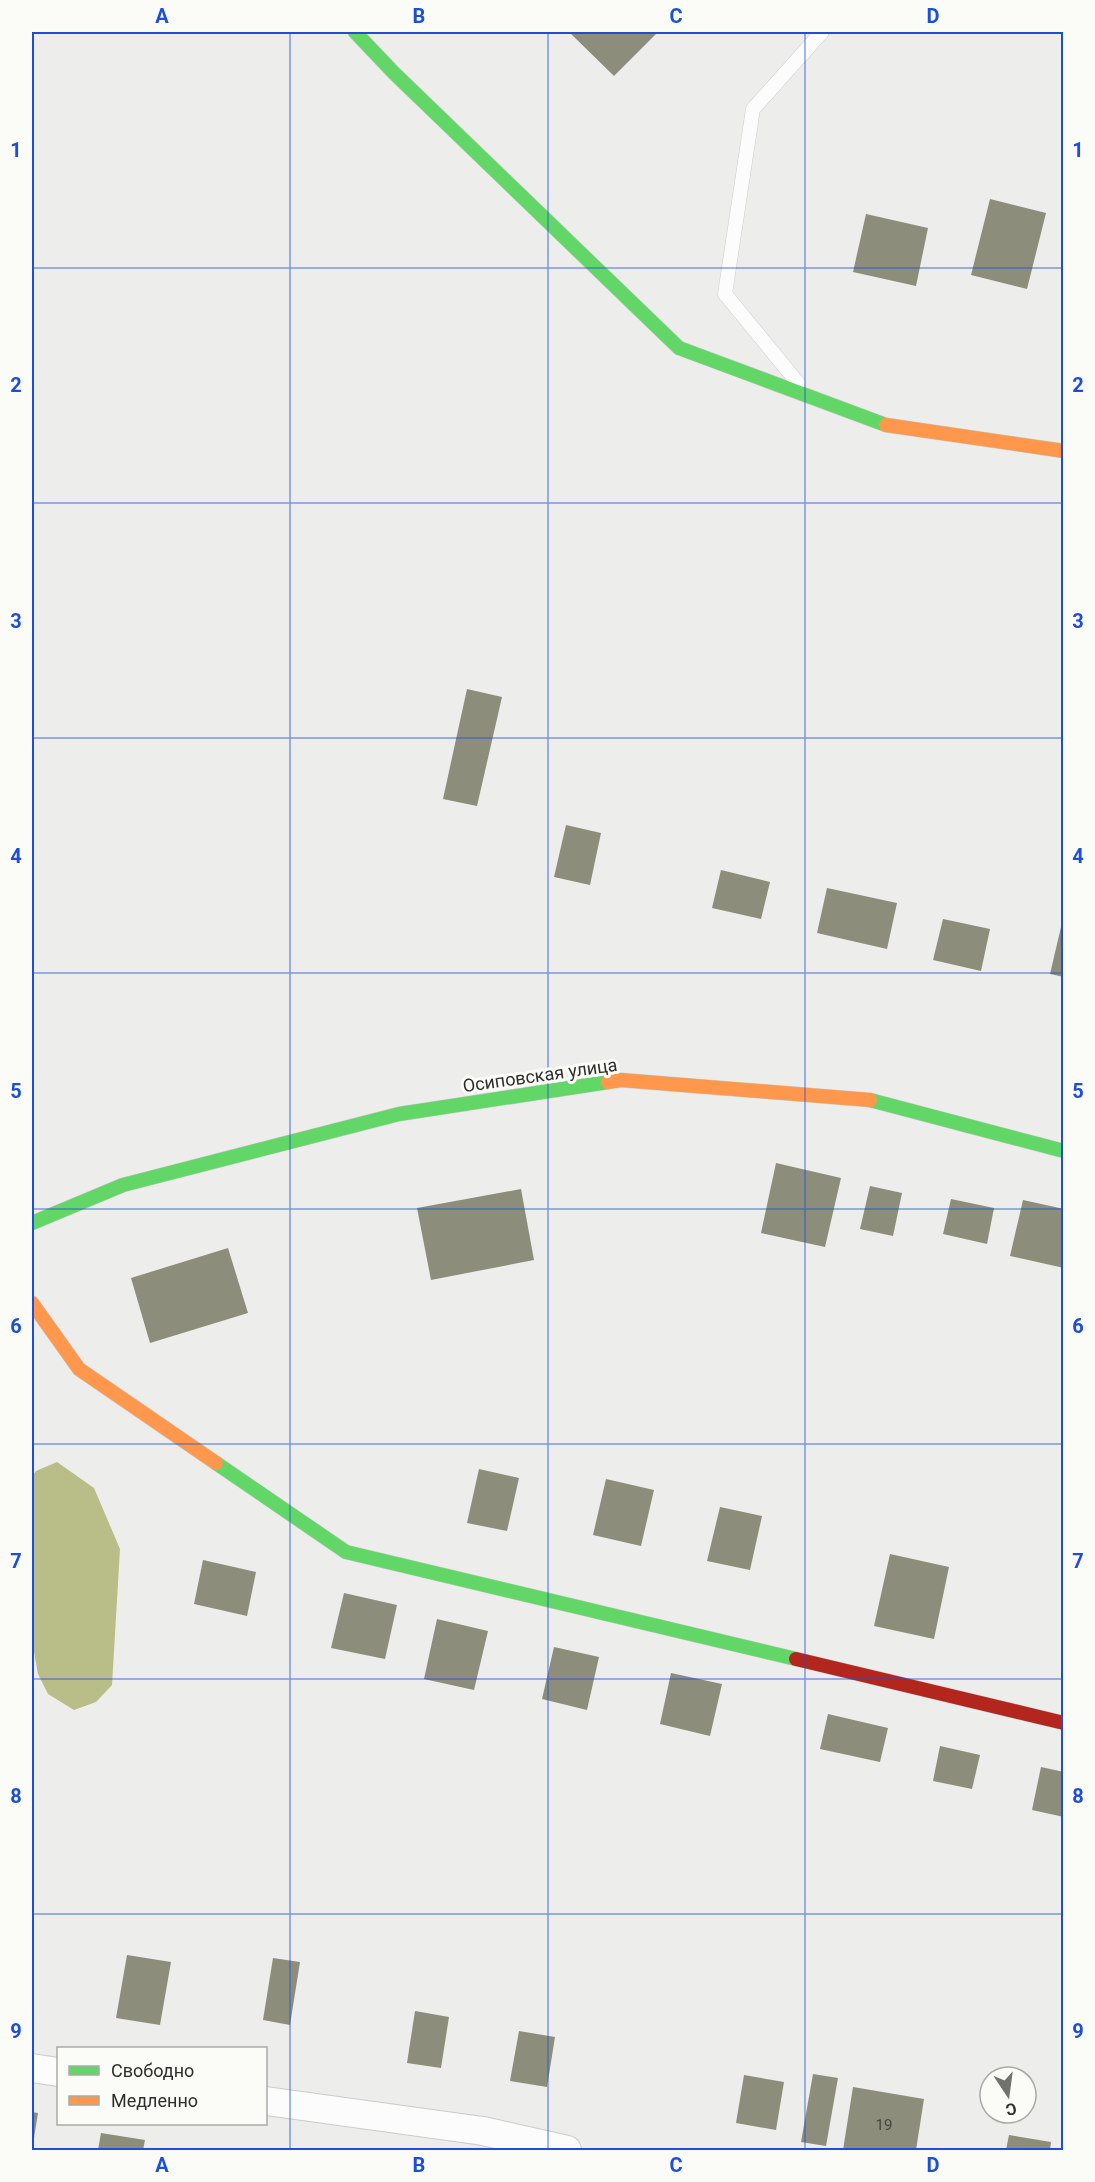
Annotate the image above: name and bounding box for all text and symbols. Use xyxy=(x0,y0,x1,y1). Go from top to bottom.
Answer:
text: A xyxy=(155,4,169,28)
text: B xyxy=(413,4,425,28)
text: C xyxy=(669,4,683,28)
text: D xyxy=(927,4,940,28)
text: 1 xyxy=(10,138,22,162)
text: 1 xyxy=(1072,138,1084,162)
text: 2 xyxy=(10,373,22,397)
text: 2 xyxy=(1072,373,1084,397)
text: 3 xyxy=(10,609,22,633)
text: 3 xyxy=(1072,609,1084,633)
text: 4 xyxy=(10,844,22,868)
text: 4 xyxy=(1072,844,1084,868)
street label: Осиповская улица xyxy=(461,1054,619,1096)
text: 5 xyxy=(10,1079,22,1103)
text: 5 xyxy=(1072,1079,1084,1103)
text: 6 xyxy=(10,1314,22,1338)
text: 6 xyxy=(1072,1314,1084,1338)
text: 7 xyxy=(10,1549,22,1573)
text: 7 xyxy=(1072,1549,1084,1573)
text: 8 xyxy=(10,1784,22,1808)
text: 8 xyxy=(1072,1784,1084,1808)
text: 9 xyxy=(10,2019,22,2043)
text: 9 xyxy=(1072,2019,1084,2043)
legend xyxy=(57,2047,267,2125)
text: Свободно xyxy=(111,2060,194,2081)
north arrow xyxy=(978,2065,1038,2125)
text: Медленно xyxy=(111,2090,198,2111)
text: С xyxy=(1004,2099,1018,2120)
house number: 19 xyxy=(876,2116,892,2134)
text: A xyxy=(155,2153,169,2177)
text: B xyxy=(413,2153,425,2177)
text: C xyxy=(669,2153,683,2177)
text: D xyxy=(927,2153,940,2177)

